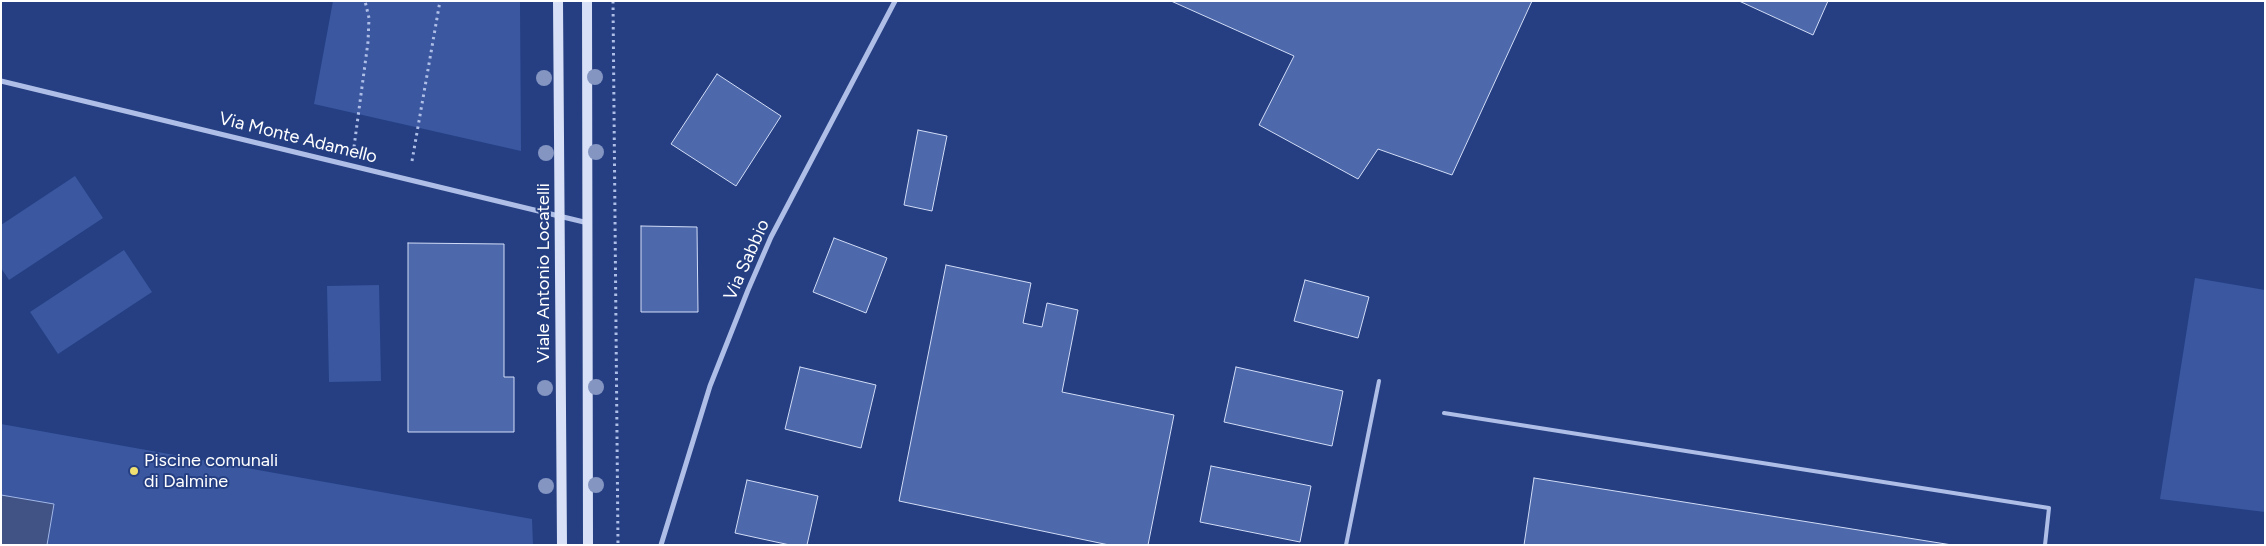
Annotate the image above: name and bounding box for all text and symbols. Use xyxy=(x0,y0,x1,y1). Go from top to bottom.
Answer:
street label: Via Monte Adamello xyxy=(217,108,379,168)
street label: Viale Antonio Locatelli xyxy=(533,183,555,363)
street label: Via Sabbio xyxy=(720,216,774,304)
place label: Piscine comunali di Dalmine xyxy=(144,450,278,492)
marker: Piscine comunali di Dalmine xyxy=(128,465,140,477)

